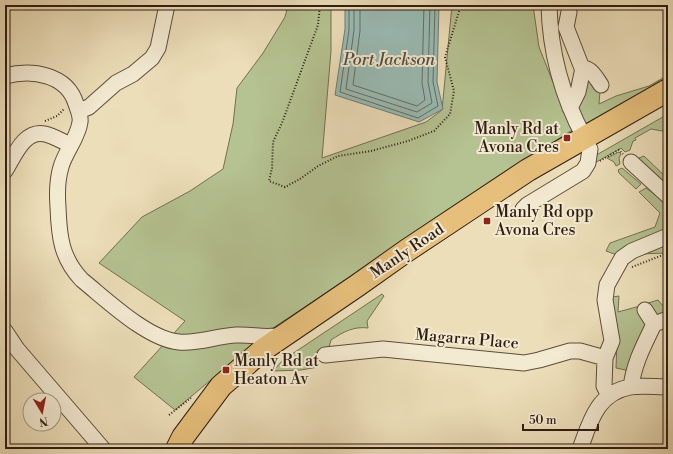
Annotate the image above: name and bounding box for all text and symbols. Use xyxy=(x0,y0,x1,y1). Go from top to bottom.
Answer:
water label: Port Jackson xyxy=(342,49,435,71)
place label: Manly Rd at Avona Cres xyxy=(474,119,559,157)
marker: Manly Rd at Avona Cres xyxy=(562,133,572,143)
place label: Manly Rd opp Avona Cres xyxy=(494,202,594,240)
marker: Manly Rd opp Avona Cres xyxy=(482,216,492,226)
street label: Manly Road xyxy=(366,219,448,283)
street label: Magarra Place xyxy=(414,325,520,353)
place label: Manly Rd at Heaton Av xyxy=(234,351,319,389)
marker: Manly Rd at Heaton Av xyxy=(221,365,231,375)
north arrow xyxy=(22,392,62,432)
scale bar xyxy=(523,406,598,432)
text: N xyxy=(38,413,49,429)
text: 50 m xyxy=(529,413,557,428)

